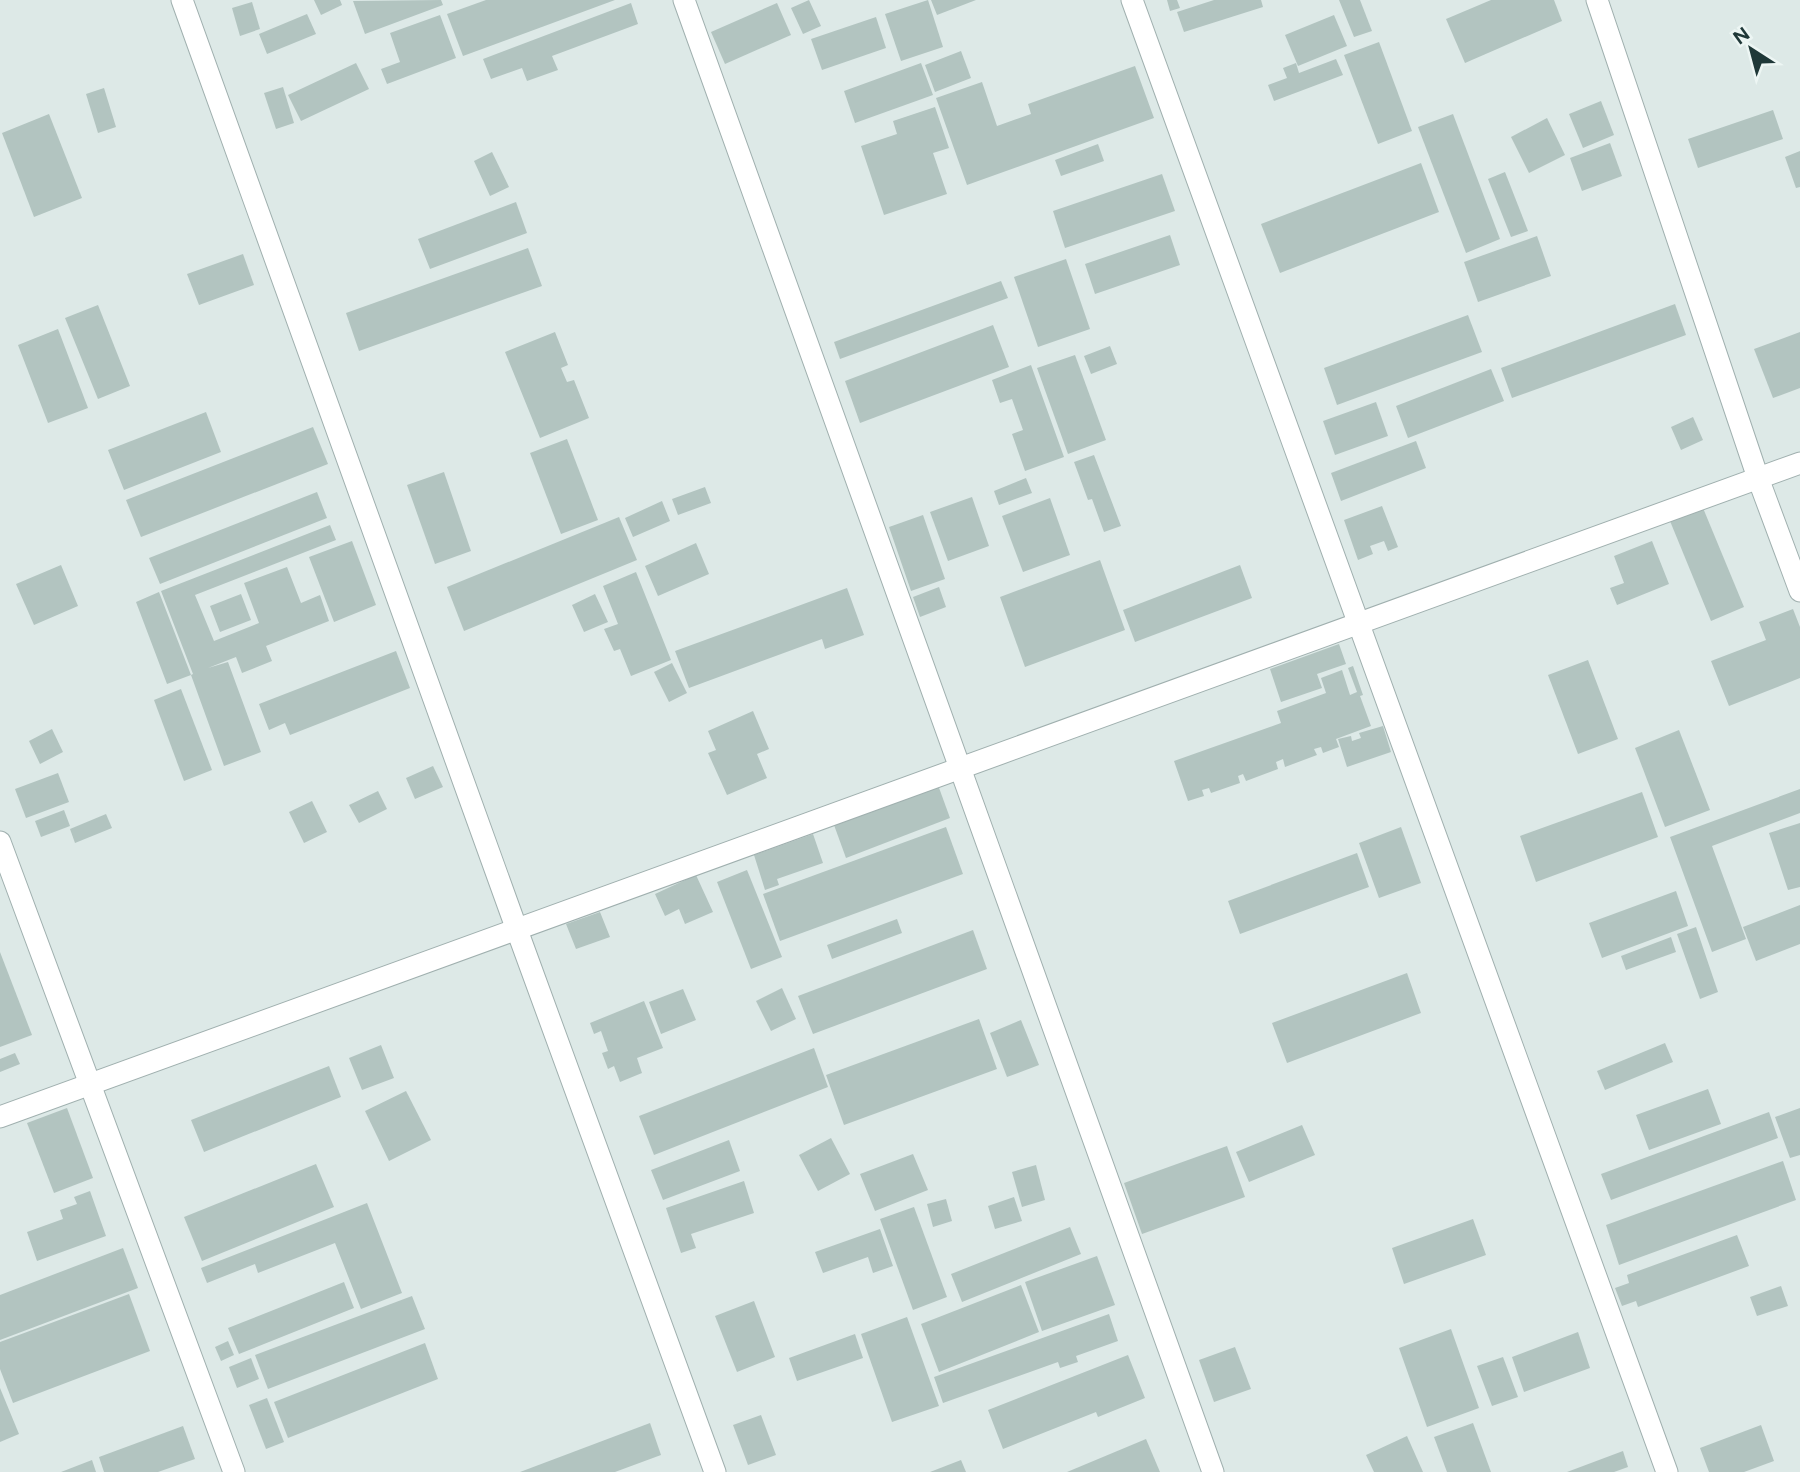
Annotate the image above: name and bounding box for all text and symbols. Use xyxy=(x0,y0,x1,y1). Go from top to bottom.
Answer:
north arrow xyxy=(1716,14,1786,84)
text: N xyxy=(1729,22,1754,49)

